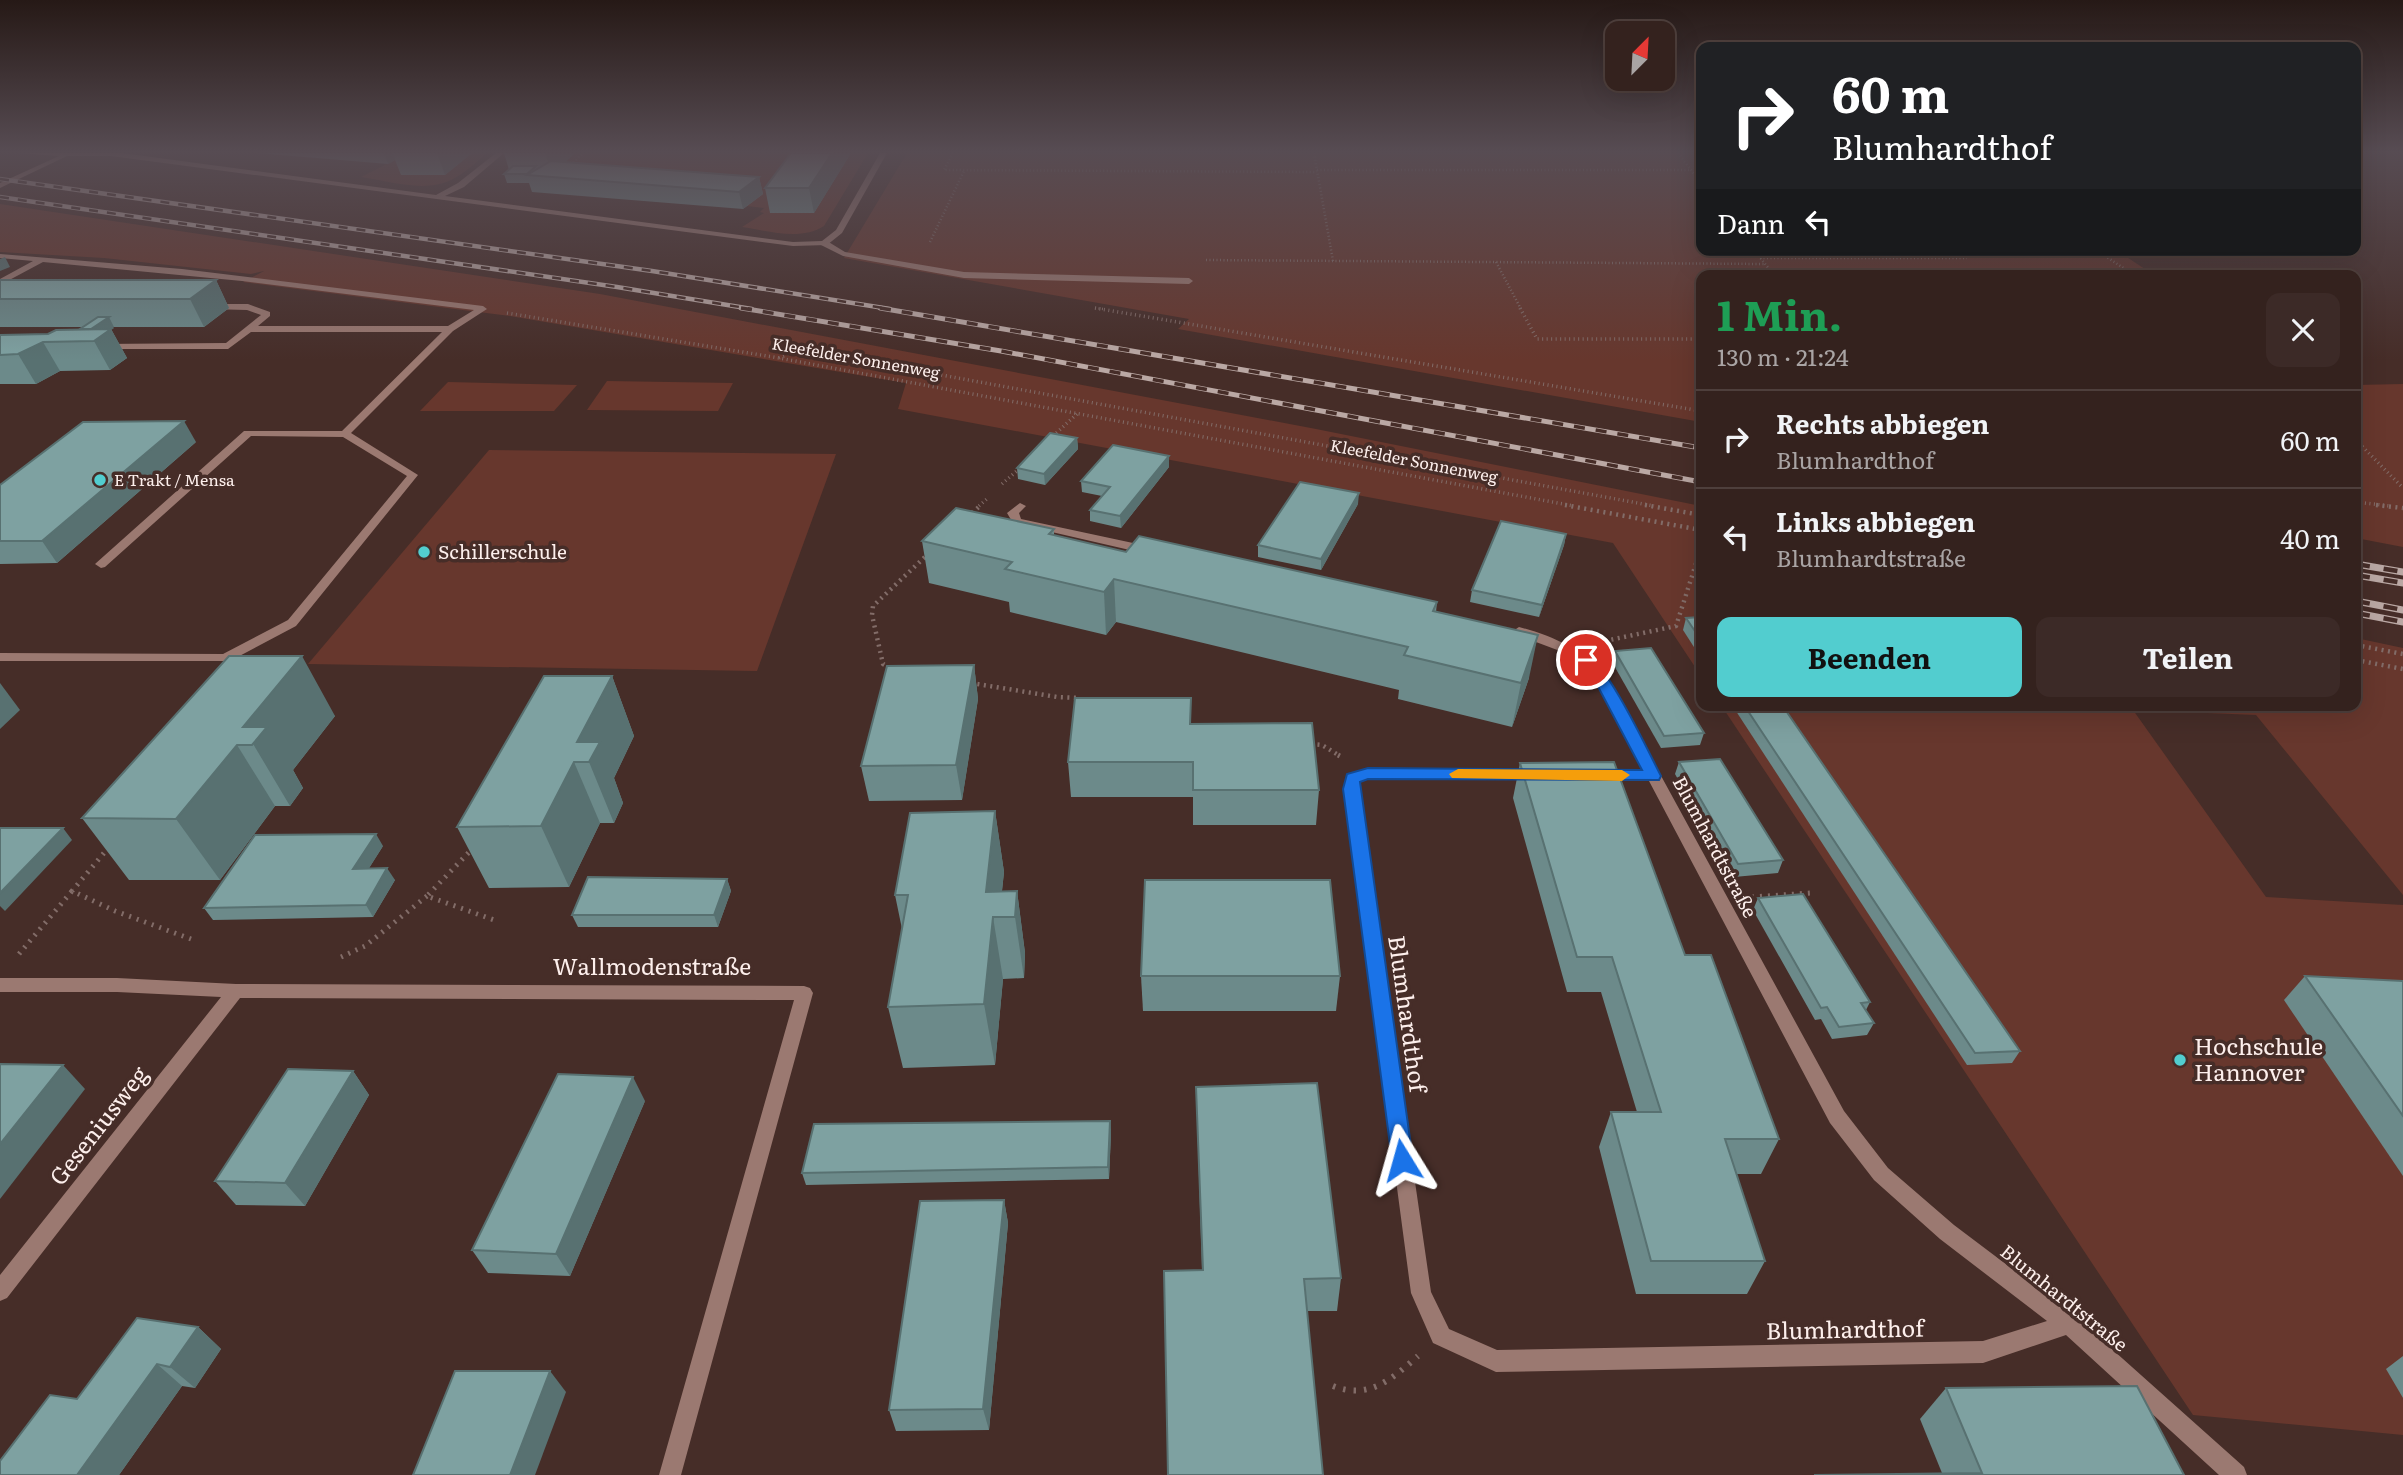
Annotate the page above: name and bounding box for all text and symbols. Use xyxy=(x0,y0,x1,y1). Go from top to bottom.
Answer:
north arrow xyxy=(1605,21,1675,91)
map controls xyxy=(1605,21,1675,91)
text: 60 m xyxy=(1832,55,1949,128)
icon: right xyxy=(1717,70,1808,161)
text: Blumhardthof xyxy=(1832,122,2052,170)
text: Dann xyxy=(1717,203,1785,242)
icon: left xyxy=(1799,203,1837,241)
text: 1 Min. xyxy=(1717,282,1842,344)
button: close xyxy=(2266,293,2340,367)
street label: Kleefelder Sonnenweg xyxy=(770,330,942,384)
text: 130 m · 21:24 xyxy=(1717,339,1849,373)
text: Rechts abbiegen xyxy=(1776,403,1989,442)
icon: right xyxy=(1717,420,1755,458)
text: 60 m xyxy=(2281,420,2340,459)
street label: Kleefelder Sonnenweg xyxy=(1328,432,1500,488)
text: Blumhardthof xyxy=(1776,442,1934,476)
place label: E Trakt / Mensa xyxy=(114,467,235,491)
marker: E Trakt / Mensa xyxy=(92,472,108,488)
text: Links abbiegen xyxy=(1776,501,1975,540)
icon: left xyxy=(1717,518,1755,556)
text: 40 m xyxy=(2280,518,2340,557)
place label: Schillerschule xyxy=(438,537,567,565)
text: Blumhardtstraße xyxy=(1776,540,1966,574)
marker: Schillerschule xyxy=(416,544,432,560)
button: Beenden xyxy=(1717,617,2022,697)
button: Teilen xyxy=(2036,617,2340,697)
pin xyxy=(1556,630,1616,690)
icon: arrive xyxy=(1567,641,1605,679)
street label: Blumhardtstraße xyxy=(1667,771,1765,922)
street label: Blumhardthof xyxy=(1381,933,1437,1096)
street label: Wallmodenstraße xyxy=(553,948,751,982)
place label: Hochschule Hannover xyxy=(2194,1028,2323,1088)
marker: Hochschule Hannover xyxy=(2172,1052,2188,1068)
street label: Geseniusweg xyxy=(40,1058,155,1192)
position arrow xyxy=(1365,1123,1439,1197)
street label: Blumhardtstraße xyxy=(1995,1237,2134,1358)
street label: Blumhardthof xyxy=(1766,1310,1926,1346)

